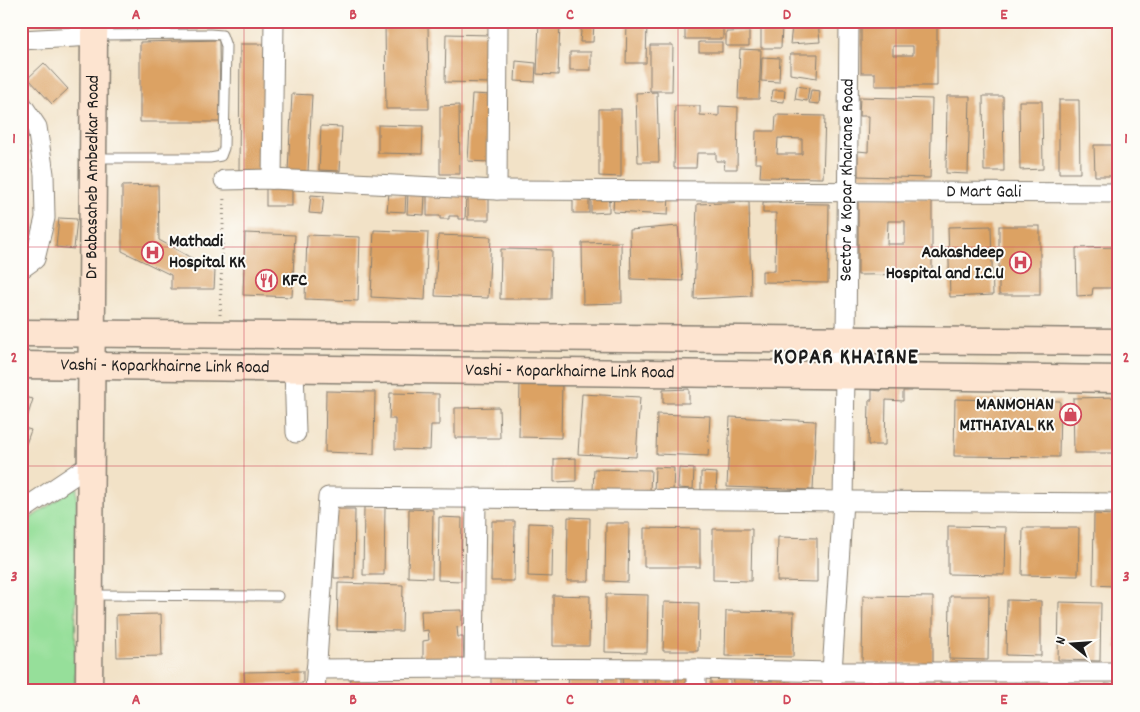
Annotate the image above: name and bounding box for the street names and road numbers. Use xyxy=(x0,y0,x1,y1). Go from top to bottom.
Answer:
street label: Dr Babasaheb Ambedkar Road xyxy=(80,75,106,279)
street label: Sector 6 Kopar Khairane Road xyxy=(834,78,861,282)
street label: D Mart Gali xyxy=(946,180,1021,205)
street label: Vashi - Koparkhairne Link Road xyxy=(60,353,270,381)
street label: Vashi - Koparkhairne Link Road xyxy=(465,358,675,386)

